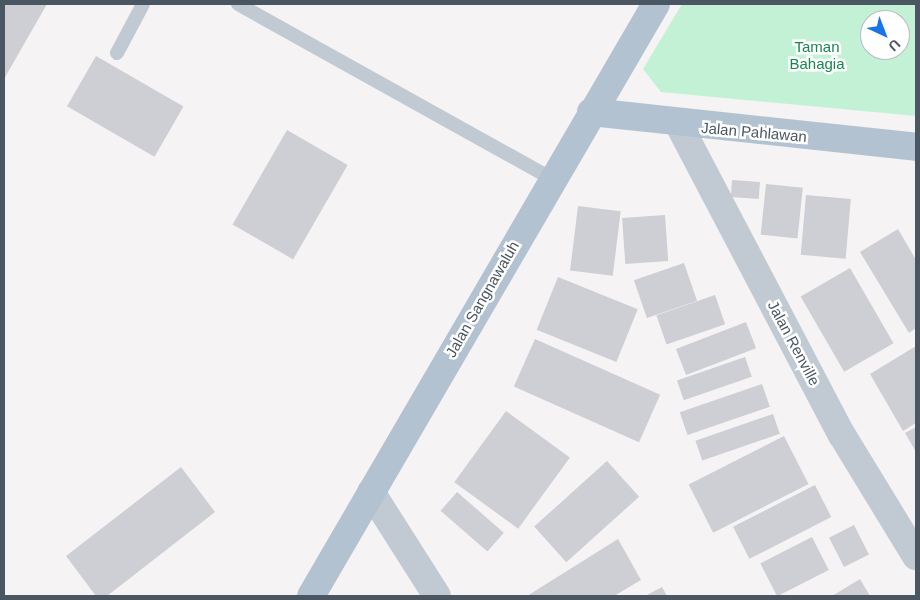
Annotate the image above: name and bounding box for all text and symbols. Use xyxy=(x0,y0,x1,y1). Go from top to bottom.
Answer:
north arrow xyxy=(860,10,910,60)
text: U xyxy=(885,36,904,55)
park label: Taman Bahagia xyxy=(789,37,845,72)
street label: Jalan Pahlawan xyxy=(700,118,808,146)
street label: Jalan Sangnawaluh xyxy=(441,238,523,360)
street label: Jalan Renville xyxy=(764,298,824,388)

